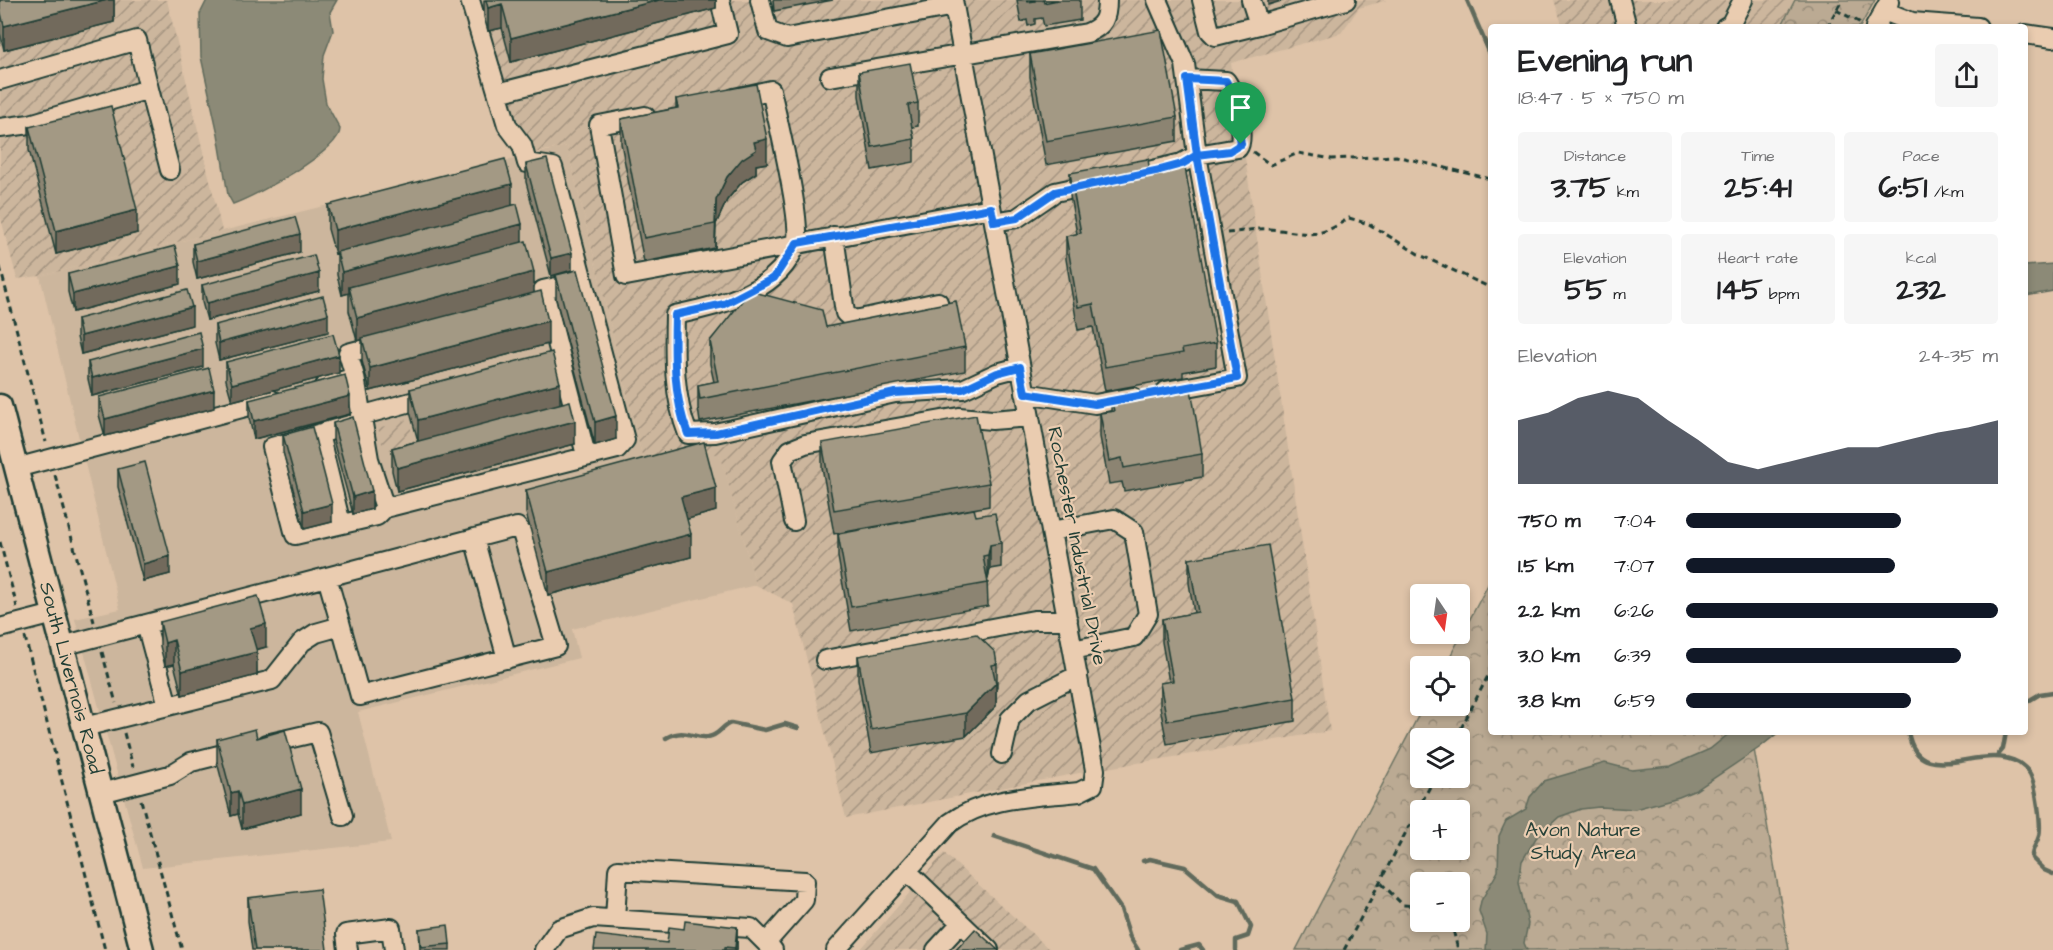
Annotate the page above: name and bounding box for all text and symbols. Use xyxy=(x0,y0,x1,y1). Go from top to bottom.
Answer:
text: Evening run xyxy=(1518,38,1692,84)
button: share xyxy=(1935,44,1998,107)
pin xyxy=(1215,82,1266,144)
text: 18:47 · 5 × 750 m xyxy=(1518,84,1684,112)
icon: arrive xyxy=(1224,91,1257,124)
text: Distance xyxy=(1564,145,1626,167)
text: Time xyxy=(1741,145,1775,167)
text: Pace xyxy=(1902,145,1940,167)
text: 3.75 xyxy=(1551,167,1610,209)
text: 25:41 xyxy=(1724,167,1792,209)
text: 6:51 xyxy=(1879,167,1927,209)
text: km xyxy=(1610,181,1639,203)
text: /km xyxy=(1927,181,1963,203)
text: Elevation xyxy=(1564,247,1626,269)
text: Heart rate xyxy=(1718,247,1798,269)
text: kcal xyxy=(1906,247,1936,269)
text: 55 xyxy=(1564,269,1607,311)
text: 145 xyxy=(1717,269,1762,311)
text: 232 xyxy=(1896,269,1946,311)
text: m xyxy=(1607,283,1626,305)
text: bpm xyxy=(1762,283,1799,305)
text: Elevation xyxy=(1518,342,1597,370)
text: 24–35 m xyxy=(1919,342,1998,370)
street label: Rochester Industrial Drive xyxy=(1040,425,1114,668)
text: 750 m xyxy=(1518,507,1581,535)
text: 7:04 xyxy=(1614,507,1656,535)
text: 1.5 km xyxy=(1518,552,1573,580)
text: 7:07 xyxy=(1614,552,1655,580)
street label: South Livernois Road xyxy=(32,579,110,777)
north arrow xyxy=(1410,584,1470,644)
map controls xyxy=(1410,584,1470,932)
text: 2.2 km xyxy=(1518,597,1580,625)
text: 6:26 xyxy=(1614,597,1654,625)
text: 3.0 km xyxy=(1518,642,1579,670)
text: 6:39 xyxy=(1614,642,1651,670)
button: locate xyxy=(1410,656,1470,716)
text: 3.8 km xyxy=(1518,687,1580,715)
text: 6:59 xyxy=(1614,687,1655,715)
button: layers xyxy=(1410,728,1470,788)
button: + xyxy=(1410,800,1470,860)
park label: Avon Nature Study Area xyxy=(1525,816,1641,868)
button: − xyxy=(1410,872,1470,932)

